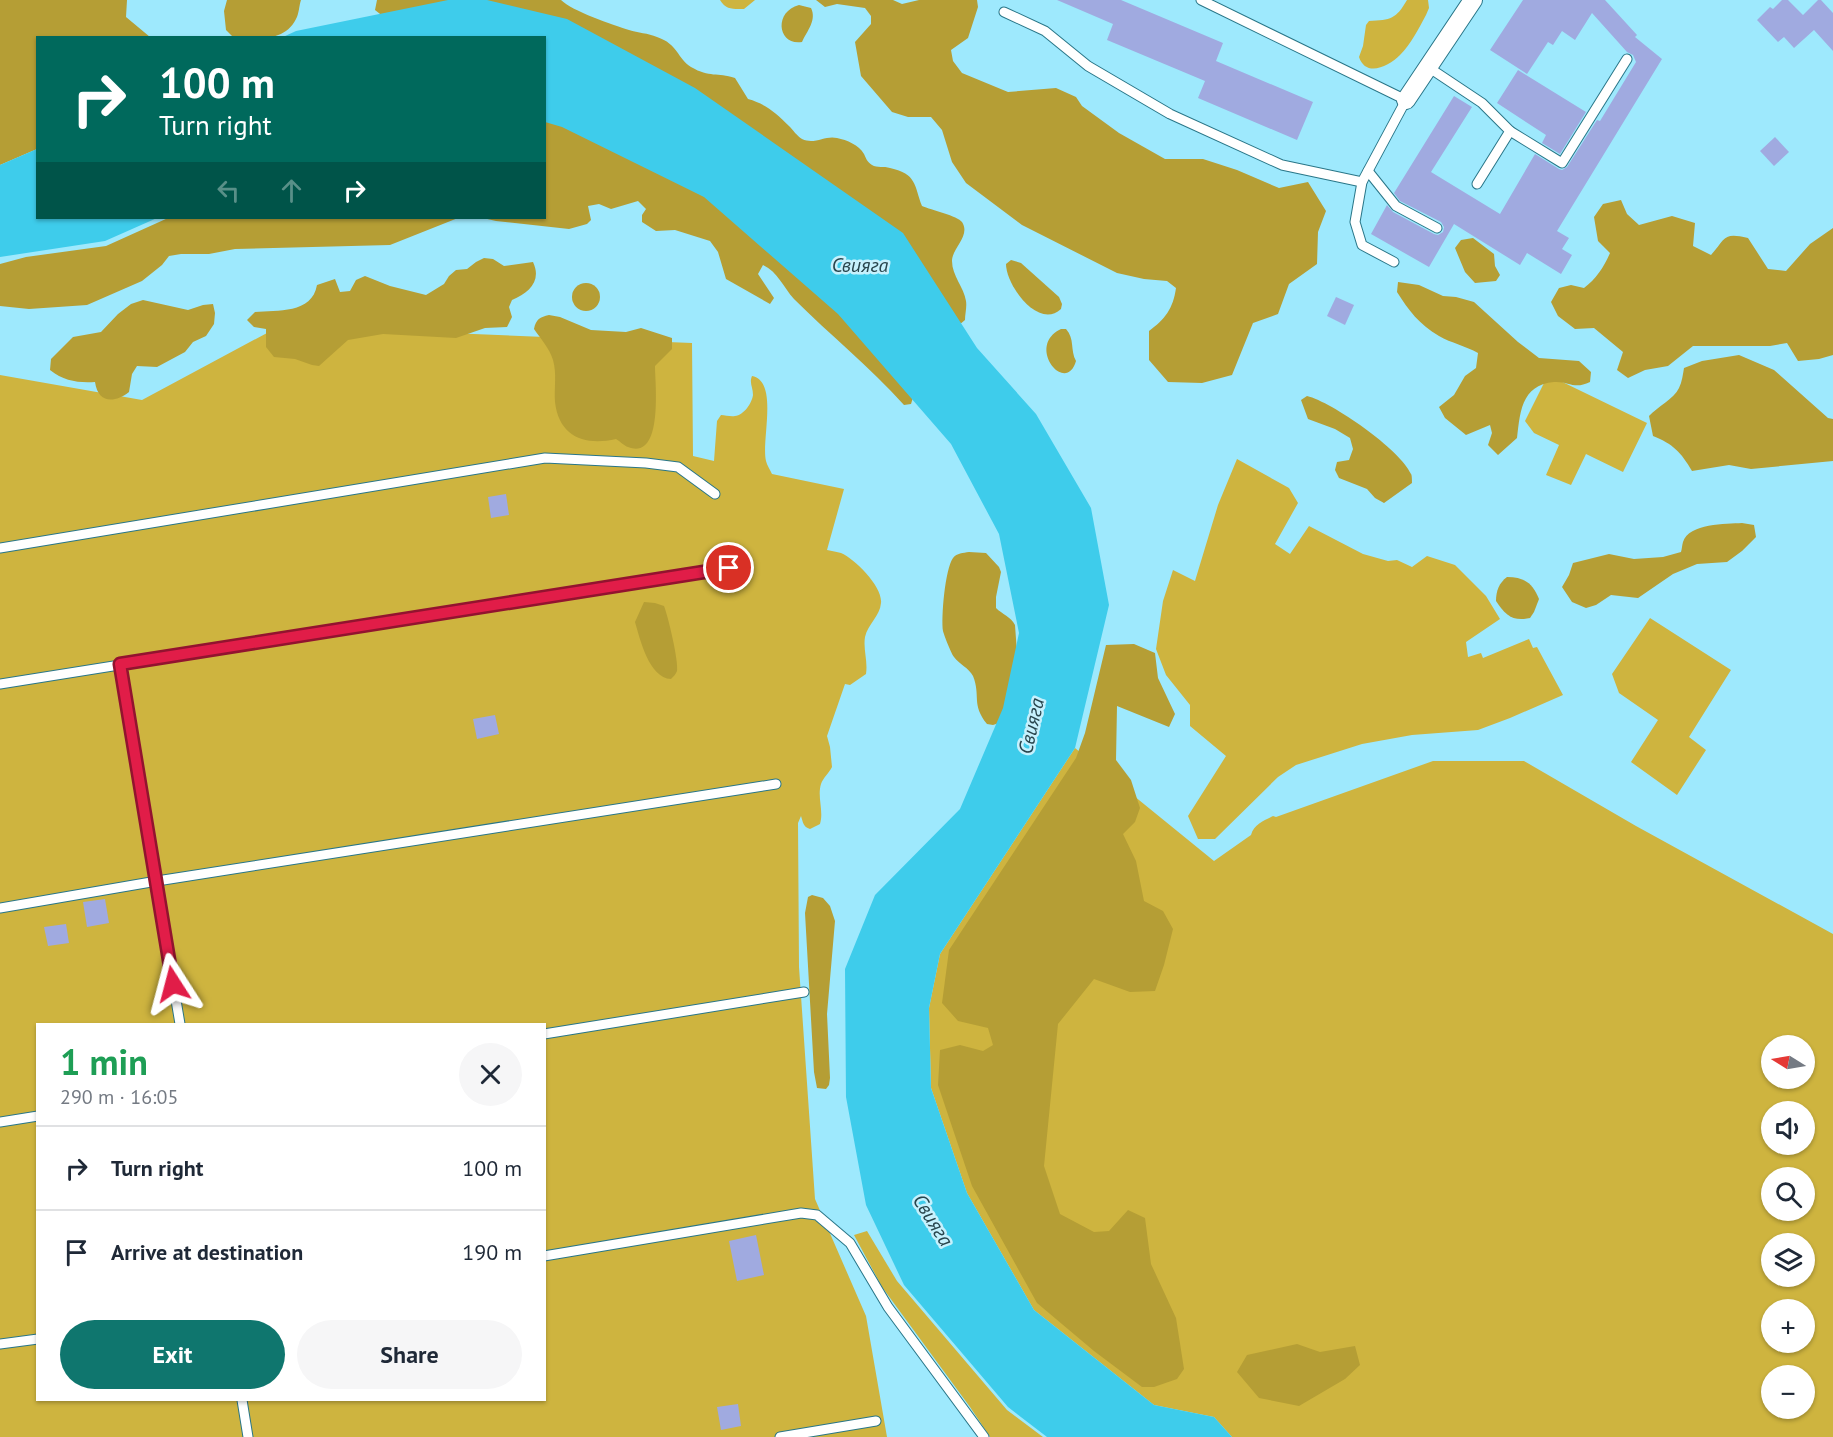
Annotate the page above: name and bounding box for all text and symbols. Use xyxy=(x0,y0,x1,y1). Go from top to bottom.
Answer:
text: 100 m xyxy=(159,55,275,110)
icon: right xyxy=(60,60,138,138)
text: Turn right xyxy=(159,108,272,142)
icon: left xyxy=(212,174,245,207)
icon: ahead xyxy=(275,174,308,207)
icon: right xyxy=(338,174,371,207)
water label: Свияга xyxy=(832,252,889,278)
pin xyxy=(703,542,754,593)
icon: arrive xyxy=(712,551,745,584)
water label: Свияга xyxy=(1012,695,1050,757)
position arrow xyxy=(141,952,205,1016)
north arrow xyxy=(1761,1035,1815,1089)
map controls xyxy=(1761,1035,1815,1419)
text: 1 min xyxy=(60,1038,148,1085)
button: close xyxy=(459,1043,522,1106)
text: 290 m · 16:05 xyxy=(60,1084,178,1110)
button: sound xyxy=(1761,1101,1815,1155)
icon: right xyxy=(60,1152,93,1185)
text: Turn right xyxy=(111,1154,203,1182)
text: 100 m xyxy=(462,1154,522,1182)
button: search xyxy=(1761,1167,1815,1221)
water label: Свияга xyxy=(907,1189,959,1251)
button: layers xyxy=(1761,1233,1815,1287)
icon: arrive xyxy=(60,1236,93,1269)
text: Arrive at destination xyxy=(111,1238,303,1266)
text: 190 m xyxy=(462,1238,522,1266)
button: + xyxy=(1761,1299,1815,1353)
button: Exit xyxy=(60,1320,285,1389)
button: Share xyxy=(297,1320,522,1389)
button: − xyxy=(1761,1365,1815,1419)

